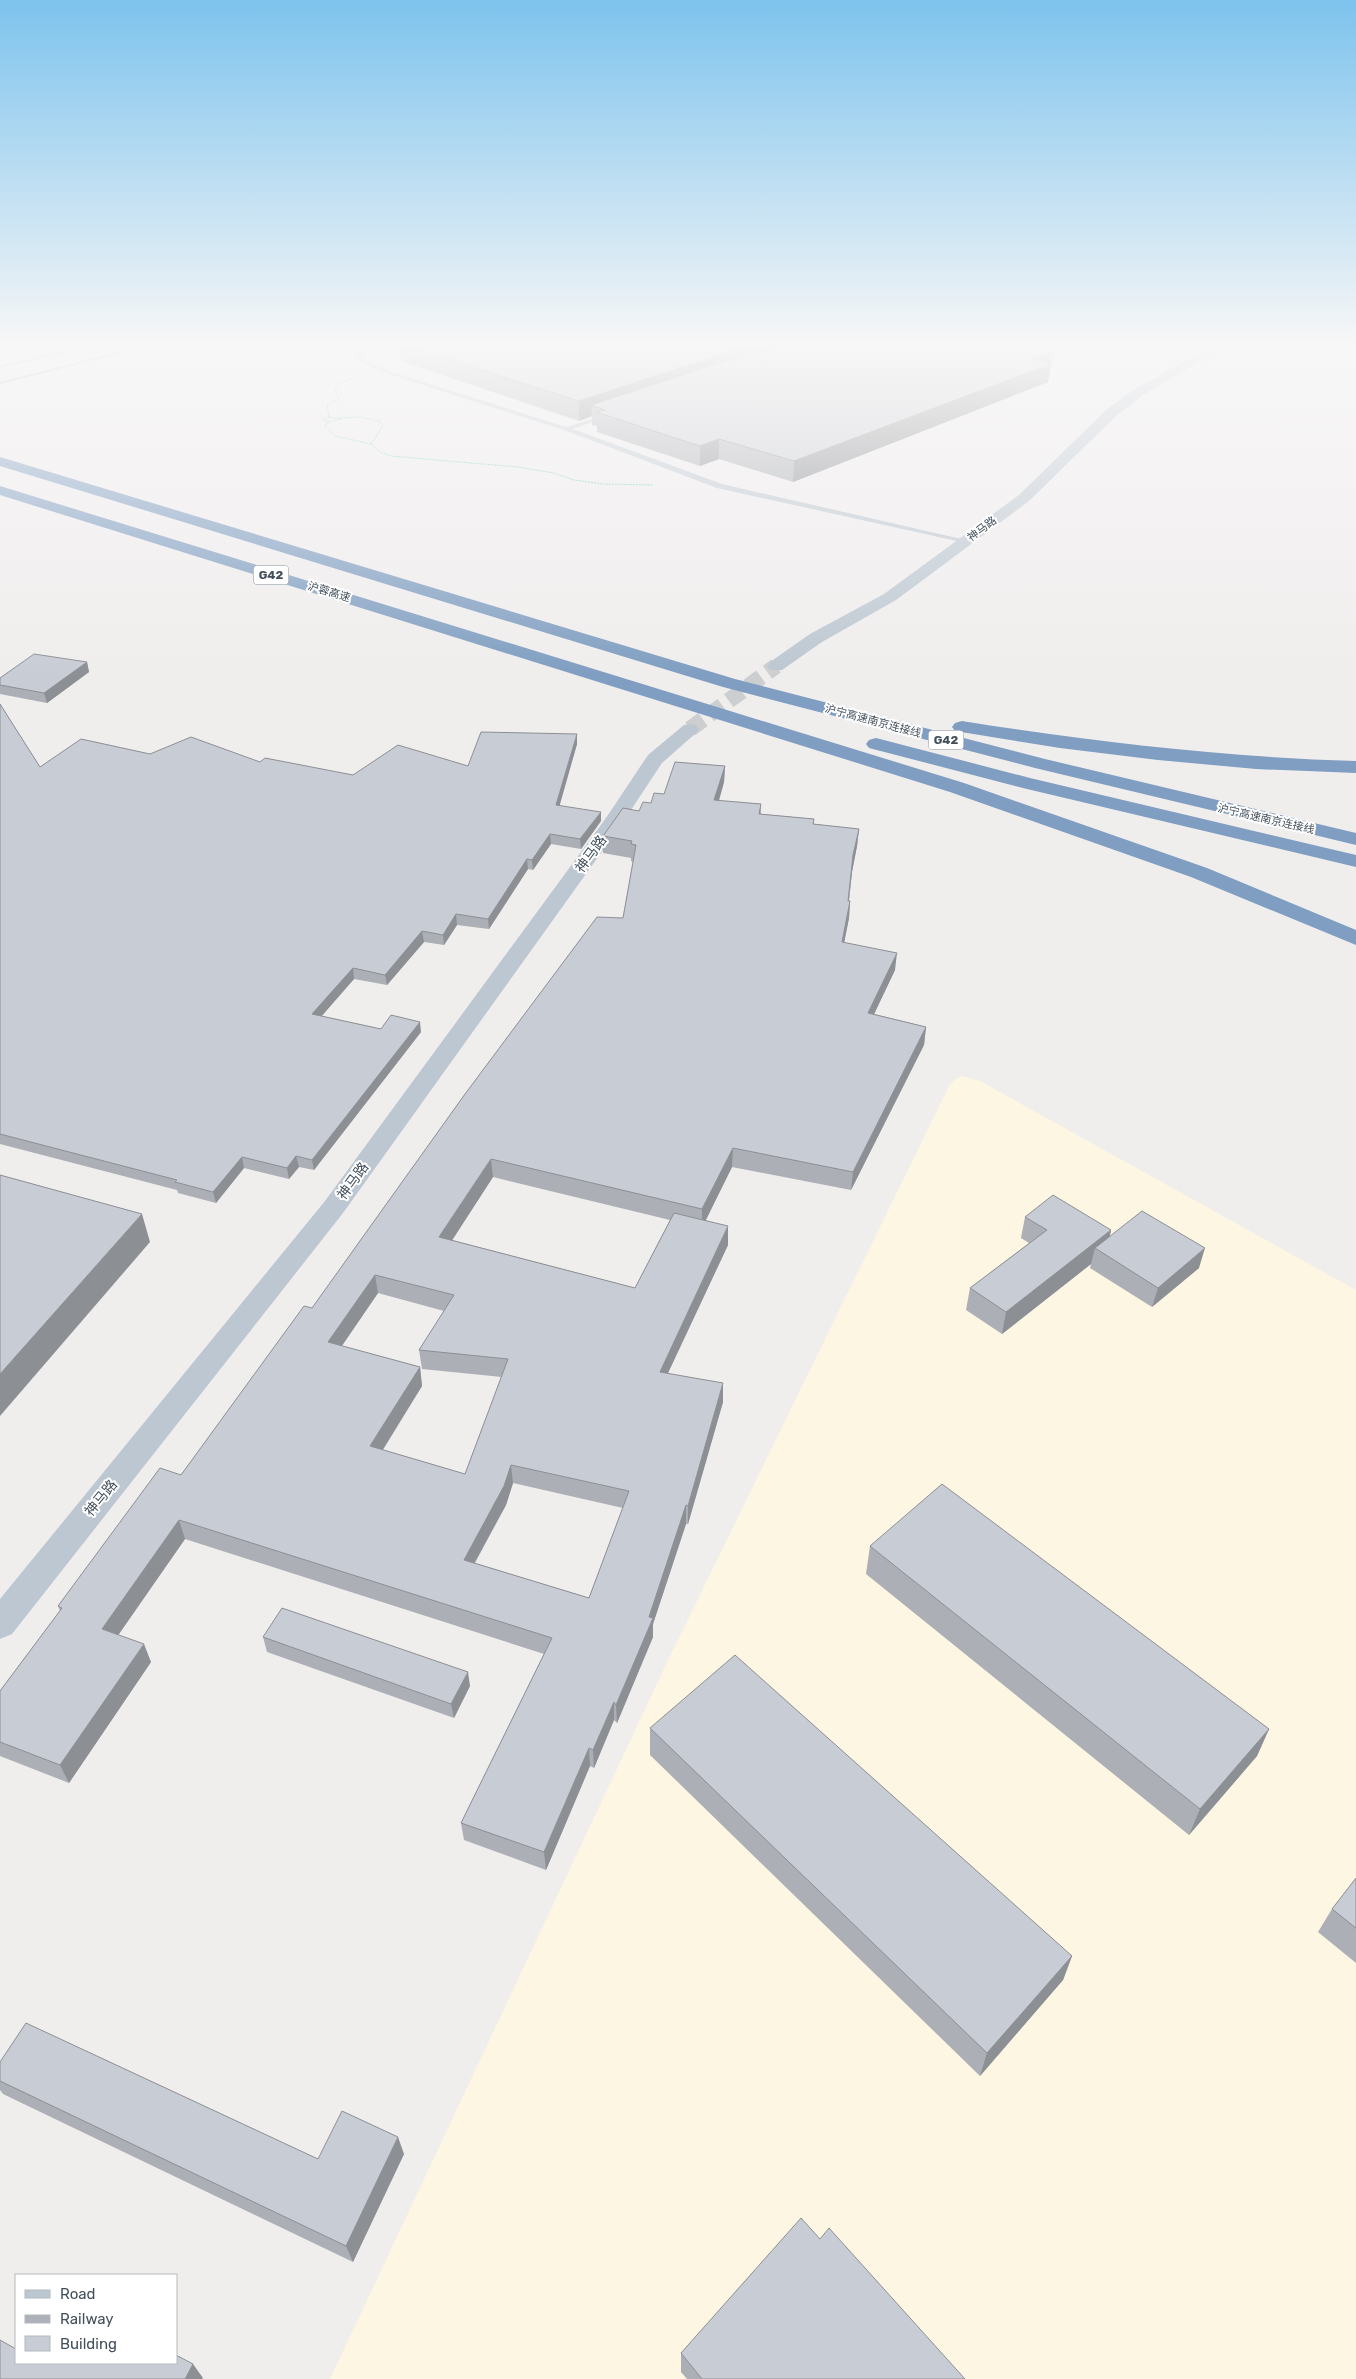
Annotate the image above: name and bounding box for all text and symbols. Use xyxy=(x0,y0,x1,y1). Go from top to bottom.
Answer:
street label: 神马路 xyxy=(965,514,999,544)
road number: G42 xyxy=(254,566,288,584)
street label: 沪蓉高速 xyxy=(306,579,352,605)
street label: 沪宁高速南京连接线 xyxy=(824,702,922,740)
road number: G42 xyxy=(928,730,964,750)
street label: 沪宁高速南京连接线 xyxy=(1216,802,1316,836)
street label: 神马路 xyxy=(572,832,610,876)
street label: 神马路 xyxy=(334,1159,372,1203)
street label: 神马路 xyxy=(81,1476,121,1520)
legend xyxy=(15,2274,178,2364)
text: Road xyxy=(60,2285,96,2303)
text: Railway xyxy=(60,2310,114,2328)
text: Building xyxy=(60,2335,117,2353)

